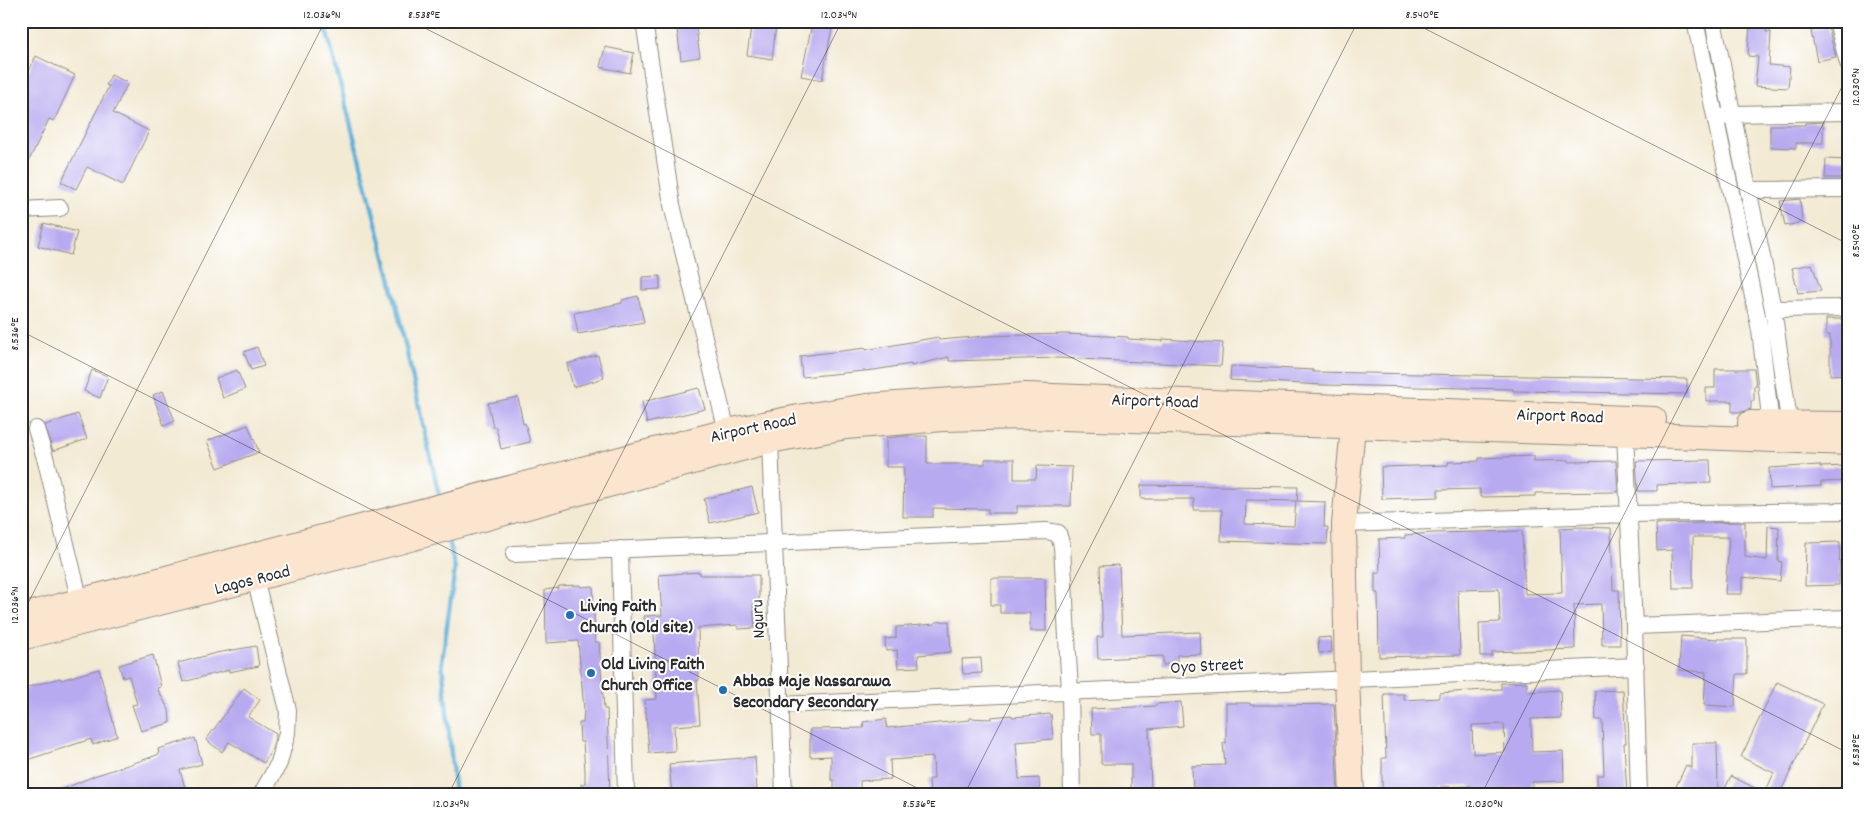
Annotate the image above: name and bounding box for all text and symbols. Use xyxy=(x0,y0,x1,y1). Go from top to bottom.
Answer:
text: 12.036°N xyxy=(303,7,341,24)
text: 8.538°E xyxy=(408,7,440,24)
text: 12.034°N xyxy=(821,7,857,24)
text: 8.540°E xyxy=(1405,7,1439,24)
text: 12.030°N xyxy=(1848,68,1865,106)
text: 8.540°E xyxy=(1848,224,1865,258)
text: 8.536°E xyxy=(7,317,24,350)
street label: Airport Road xyxy=(1111,388,1199,417)
street label: Airport Road xyxy=(1516,403,1604,432)
street label: Airport Road xyxy=(708,408,799,451)
street label: Lagos Road xyxy=(212,560,293,603)
text: 12.036°N xyxy=(7,586,24,624)
place label: Living Faith Church (Old site) xyxy=(580,595,693,641)
street label: Nguru xyxy=(746,599,773,639)
marker: Living Faith Church (Old site) xyxy=(564,609,576,621)
place label: Old Living Faith Church Office xyxy=(601,653,705,699)
street label: Oyo Street xyxy=(1170,653,1245,682)
marker: Old Living Faith Church Office xyxy=(585,667,597,679)
place label: Abbas Maje Nassarawa Secondary Secondary xyxy=(733,670,891,716)
marker: Abbas Maje Nassarawa Secondary Secondary xyxy=(717,684,729,696)
text: 8.538°E xyxy=(1848,734,1865,766)
text: 12.034°N xyxy=(433,796,469,813)
text: 8.536°E xyxy=(903,796,936,813)
text: 12.030°N xyxy=(1465,796,1503,813)

